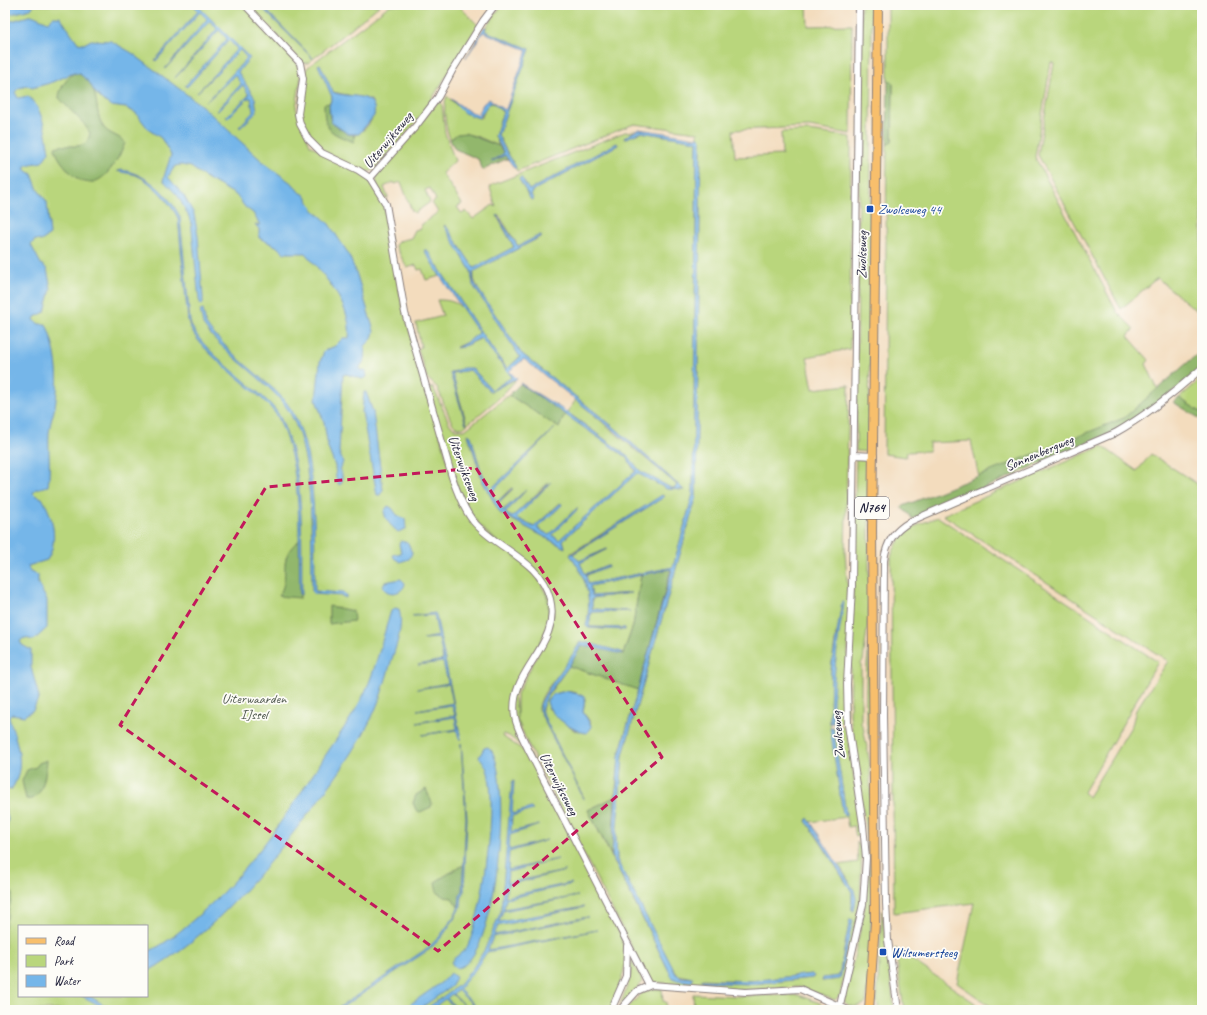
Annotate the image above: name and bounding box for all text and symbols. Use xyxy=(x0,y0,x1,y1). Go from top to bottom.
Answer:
street label: Uiterwijkseweg xyxy=(360,108,417,171)
place label: Zwolseweg 44 xyxy=(878,201,943,218)
marker: Zwolseweg 44 xyxy=(865,204,875,214)
street label: Zwolseweg xyxy=(853,230,871,279)
street label: Sonnenbergweg xyxy=(1002,431,1077,475)
street label: Uiterwijkseweg xyxy=(444,433,484,504)
road number: N764 xyxy=(855,497,889,519)
park label: Uiterwaarden IJssel xyxy=(222,690,287,723)
street label: Zwolseweg xyxy=(827,710,849,759)
street label: Uiterwijkseweg xyxy=(536,750,582,819)
legend xyxy=(18,925,148,997)
text: Road xyxy=(54,933,76,949)
place label: Wilsumersteeg xyxy=(891,944,958,961)
marker: Wilsumersteeg xyxy=(878,947,888,957)
text: Park xyxy=(54,953,75,969)
text: Water xyxy=(54,973,82,989)

